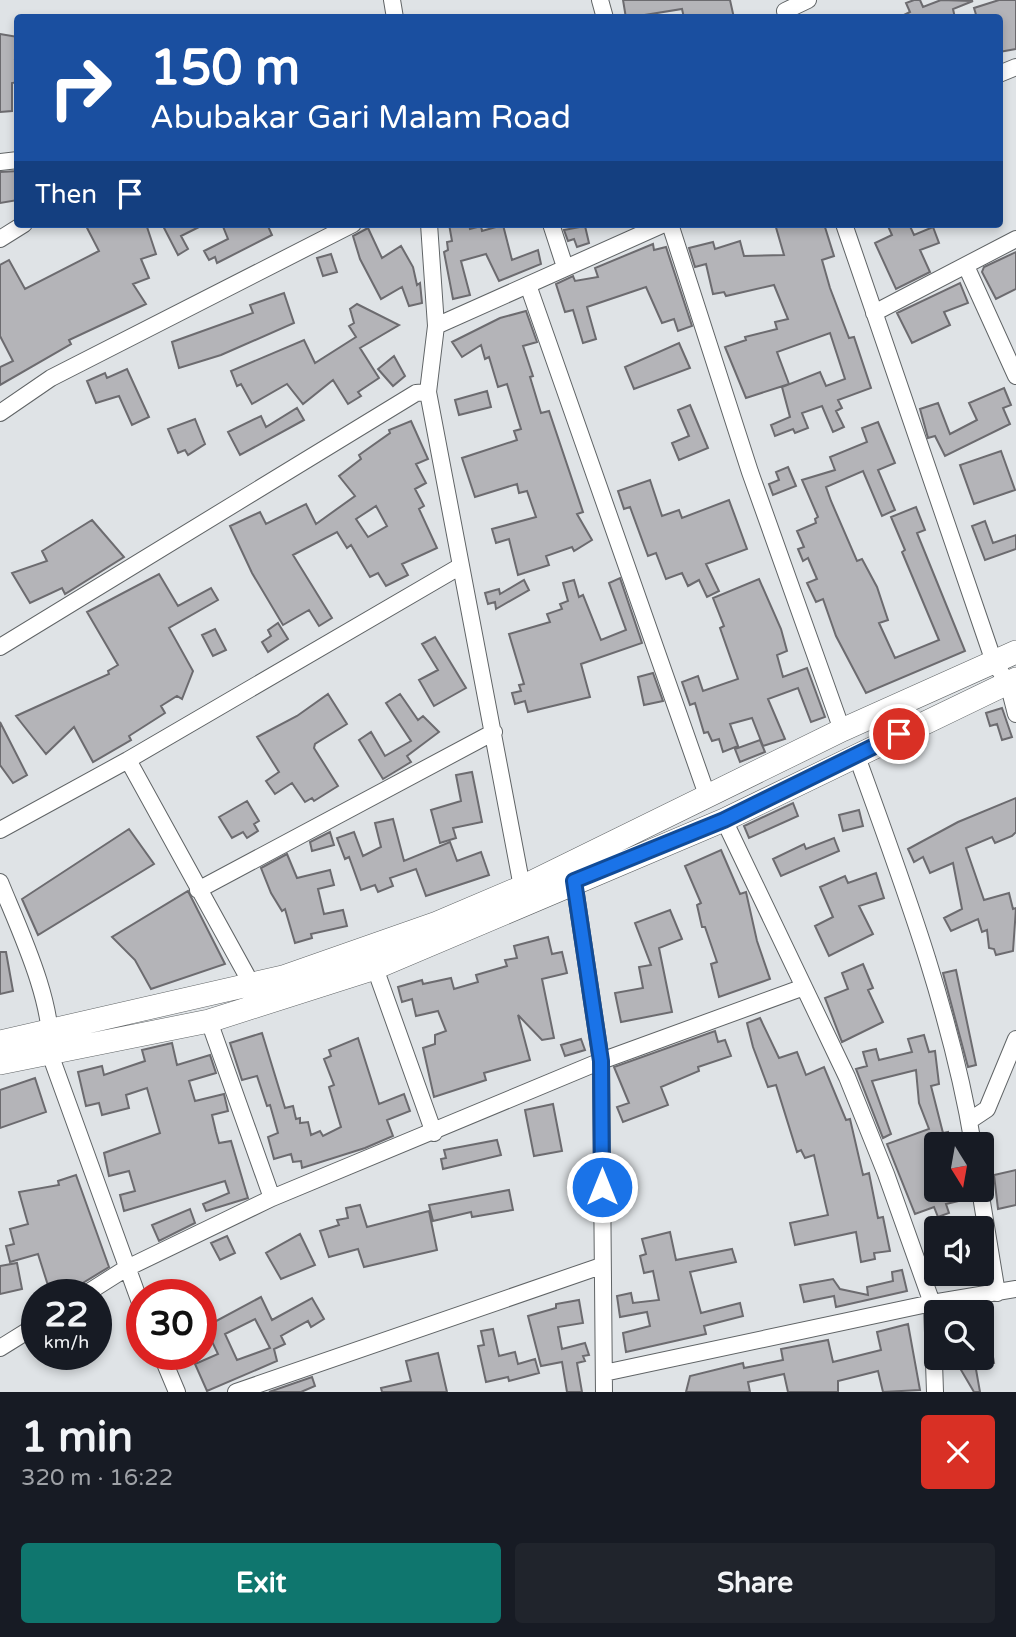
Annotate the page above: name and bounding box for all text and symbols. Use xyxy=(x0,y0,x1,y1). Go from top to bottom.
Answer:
text: 150 m xyxy=(150,39,300,98)
icon: right xyxy=(35,42,126,133)
text: Abubakar Gari Malam Road xyxy=(150,99,571,137)
icon: arrive xyxy=(111,175,149,213)
text: Then xyxy=(35,179,97,210)
pin xyxy=(869,704,929,764)
icon: arrive xyxy=(880,715,918,753)
north arrow xyxy=(924,1132,994,1202)
map controls xyxy=(924,1132,994,1370)
position arrow xyxy=(565,1150,639,1224)
button: sound xyxy=(924,1216,994,1286)
speed limit sign: 30 xyxy=(126,1279,217,1370)
text: 22 xyxy=(45,1294,88,1336)
button: search xyxy=(924,1300,994,1370)
text: km/h xyxy=(44,1331,89,1353)
text: 1 min xyxy=(21,1412,133,1463)
button: close xyxy=(921,1415,995,1489)
text: 320 m · 16:22 xyxy=(21,1464,173,1492)
button: Exit xyxy=(21,1543,501,1623)
button: Share xyxy=(515,1543,995,1623)

